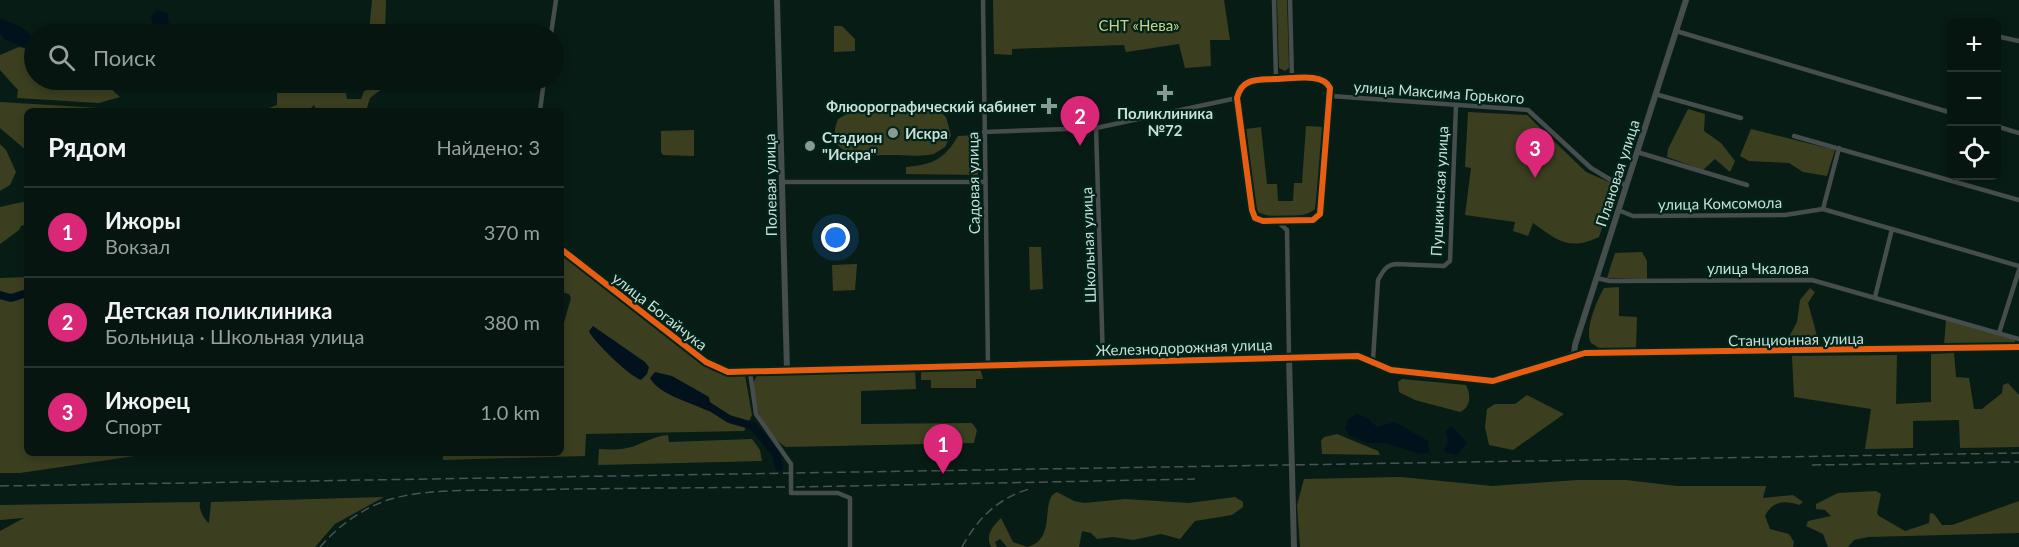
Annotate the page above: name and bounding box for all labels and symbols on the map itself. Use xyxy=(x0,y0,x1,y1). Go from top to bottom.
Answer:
park label: СНТ «Нева» xyxy=(1098,16,1180,34)
street label: улица Максима Горького xyxy=(1353,77,1525,107)
marker: Поликлиника №72 xyxy=(1156,84,1174,102)
pin: 2 xyxy=(1060,96,1100,146)
place label: Флюорографический кабинет xyxy=(826,97,1036,115)
marker: Флюорографический кабинет xyxy=(1040,97,1058,115)
place label: Поликлиника №72 xyxy=(1117,104,1213,139)
street label: Плановая улица xyxy=(1591,117,1643,229)
place label: Искра xyxy=(905,124,948,142)
street label: Пушкинская улица xyxy=(1427,125,1451,257)
marker: Искра xyxy=(886,126,900,140)
place label: Стадион "Искра" xyxy=(822,128,882,163)
pin: 3 xyxy=(1516,128,1555,178)
street label: Садовая улица xyxy=(963,132,983,234)
street label: Полевая улица xyxy=(760,133,780,237)
marker: Стадион "Искра" xyxy=(803,139,817,153)
street label: Школьная улица xyxy=(1077,187,1099,303)
street label: улица Комсомола xyxy=(1658,193,1782,213)
your location xyxy=(821,223,850,252)
street label: улица Чкалова xyxy=(1707,259,1809,277)
street label: улица Богайчука xyxy=(609,268,711,354)
street label: Станционная улица xyxy=(1728,329,1864,349)
street label: Железнодорожная улица xyxy=(1095,335,1273,359)
pin: 1 xyxy=(924,424,962,474)

